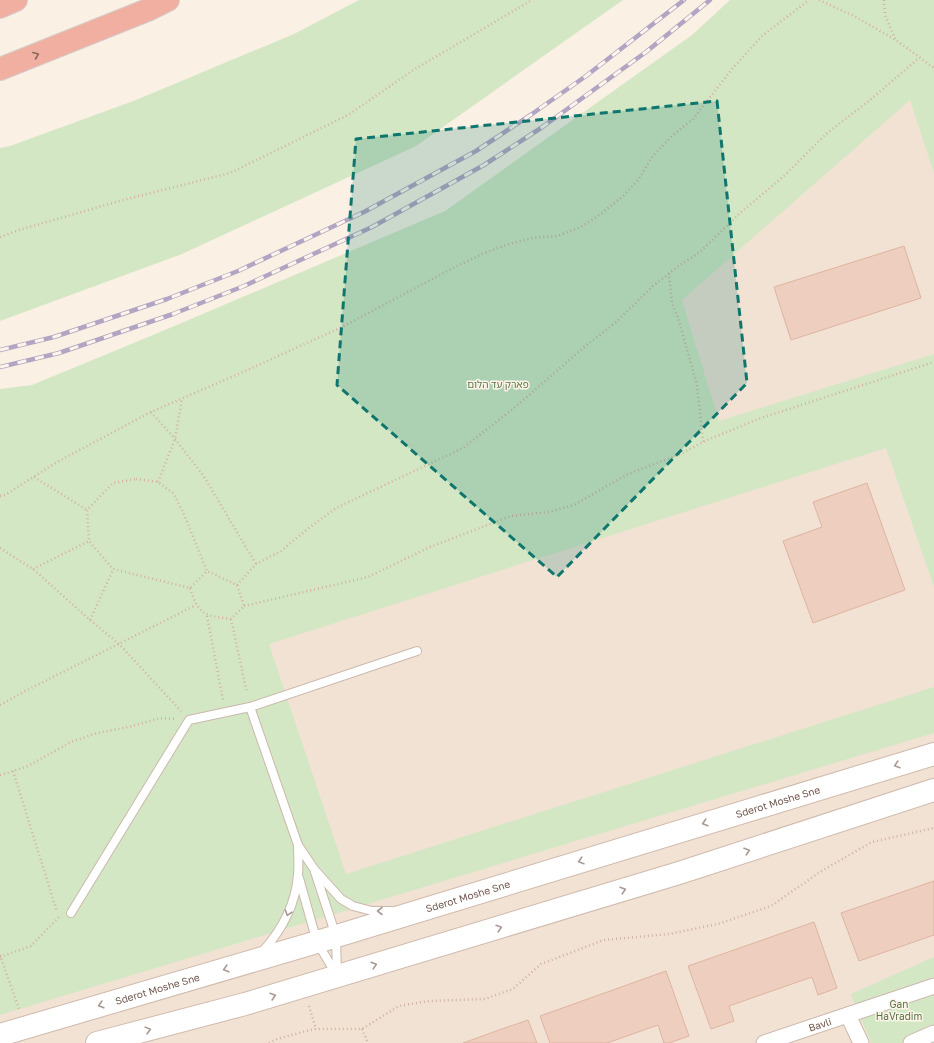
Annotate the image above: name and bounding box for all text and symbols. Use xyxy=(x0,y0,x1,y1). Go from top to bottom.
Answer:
one-way arrow xyxy=(33,52,40,60)
park label: פארק עד הלום xyxy=(467,378,529,390)
one-way arrow xyxy=(893,760,900,769)
street label: Sderot Moshe Sne xyxy=(734,783,821,820)
one-way arrow xyxy=(702,818,709,827)
one-way arrow xyxy=(744,847,751,856)
one-way arrow xyxy=(578,856,585,865)
street label: Sderot Moshe Sne xyxy=(424,878,512,915)
one-way arrow xyxy=(620,886,627,895)
one-way arrow xyxy=(377,907,383,915)
one-way arrow xyxy=(285,909,293,916)
one-way arrow xyxy=(495,924,502,933)
one-way arrow xyxy=(371,961,378,970)
one-way arrow xyxy=(223,964,230,973)
street label: Sderot Moshe Sne xyxy=(114,971,201,1007)
one-way arrow xyxy=(270,992,277,1001)
park label: Gan HaVradim xyxy=(876,998,922,1022)
one-way arrow xyxy=(98,1000,105,1009)
street label: Bavli xyxy=(807,1015,833,1034)
one-way arrow xyxy=(145,1026,151,1034)

